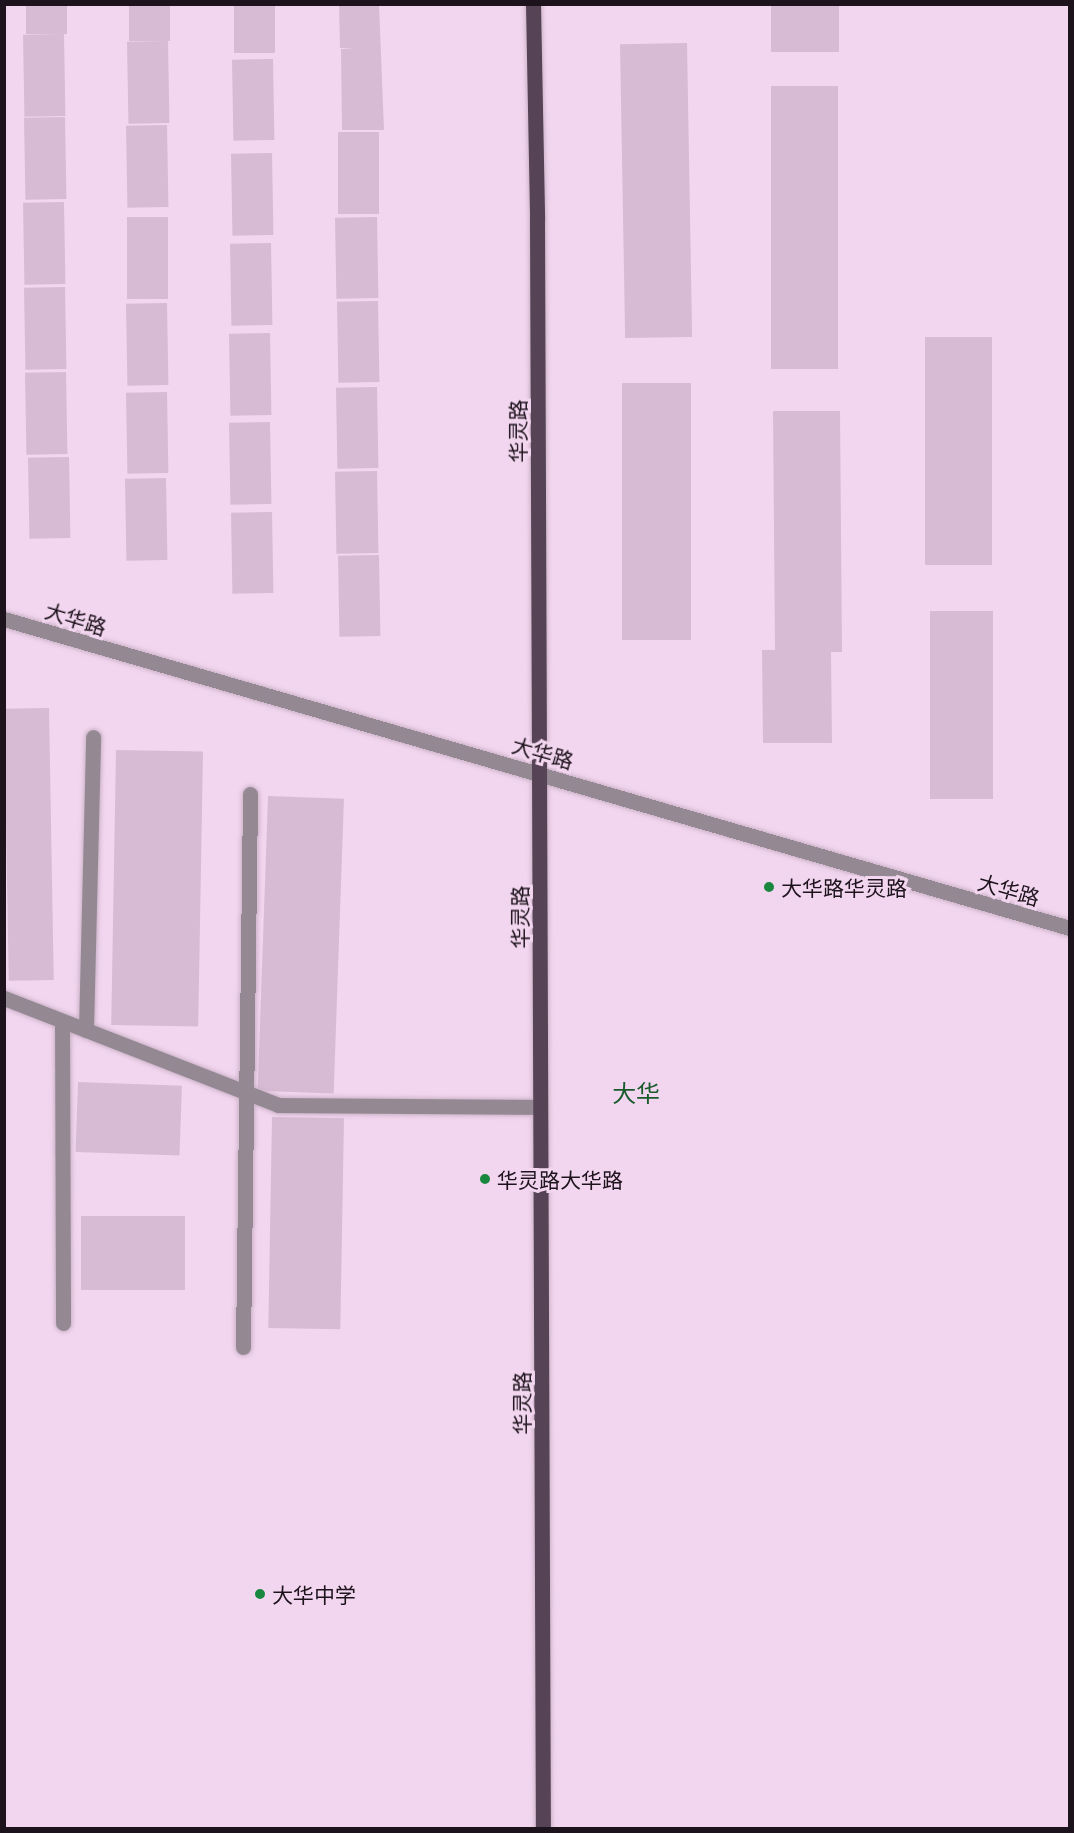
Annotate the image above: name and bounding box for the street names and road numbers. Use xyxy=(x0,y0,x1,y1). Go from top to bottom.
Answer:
street label: 华灵路 xyxy=(504,400,530,462)
street label: 大华路 xyxy=(42,597,110,639)
street label: 大华路 xyxy=(509,731,577,773)
street label: 大华路 xyxy=(975,868,1043,910)
street label: 华灵路 xyxy=(506,886,532,948)
street label: 华灵路 xyxy=(508,1372,534,1434)

